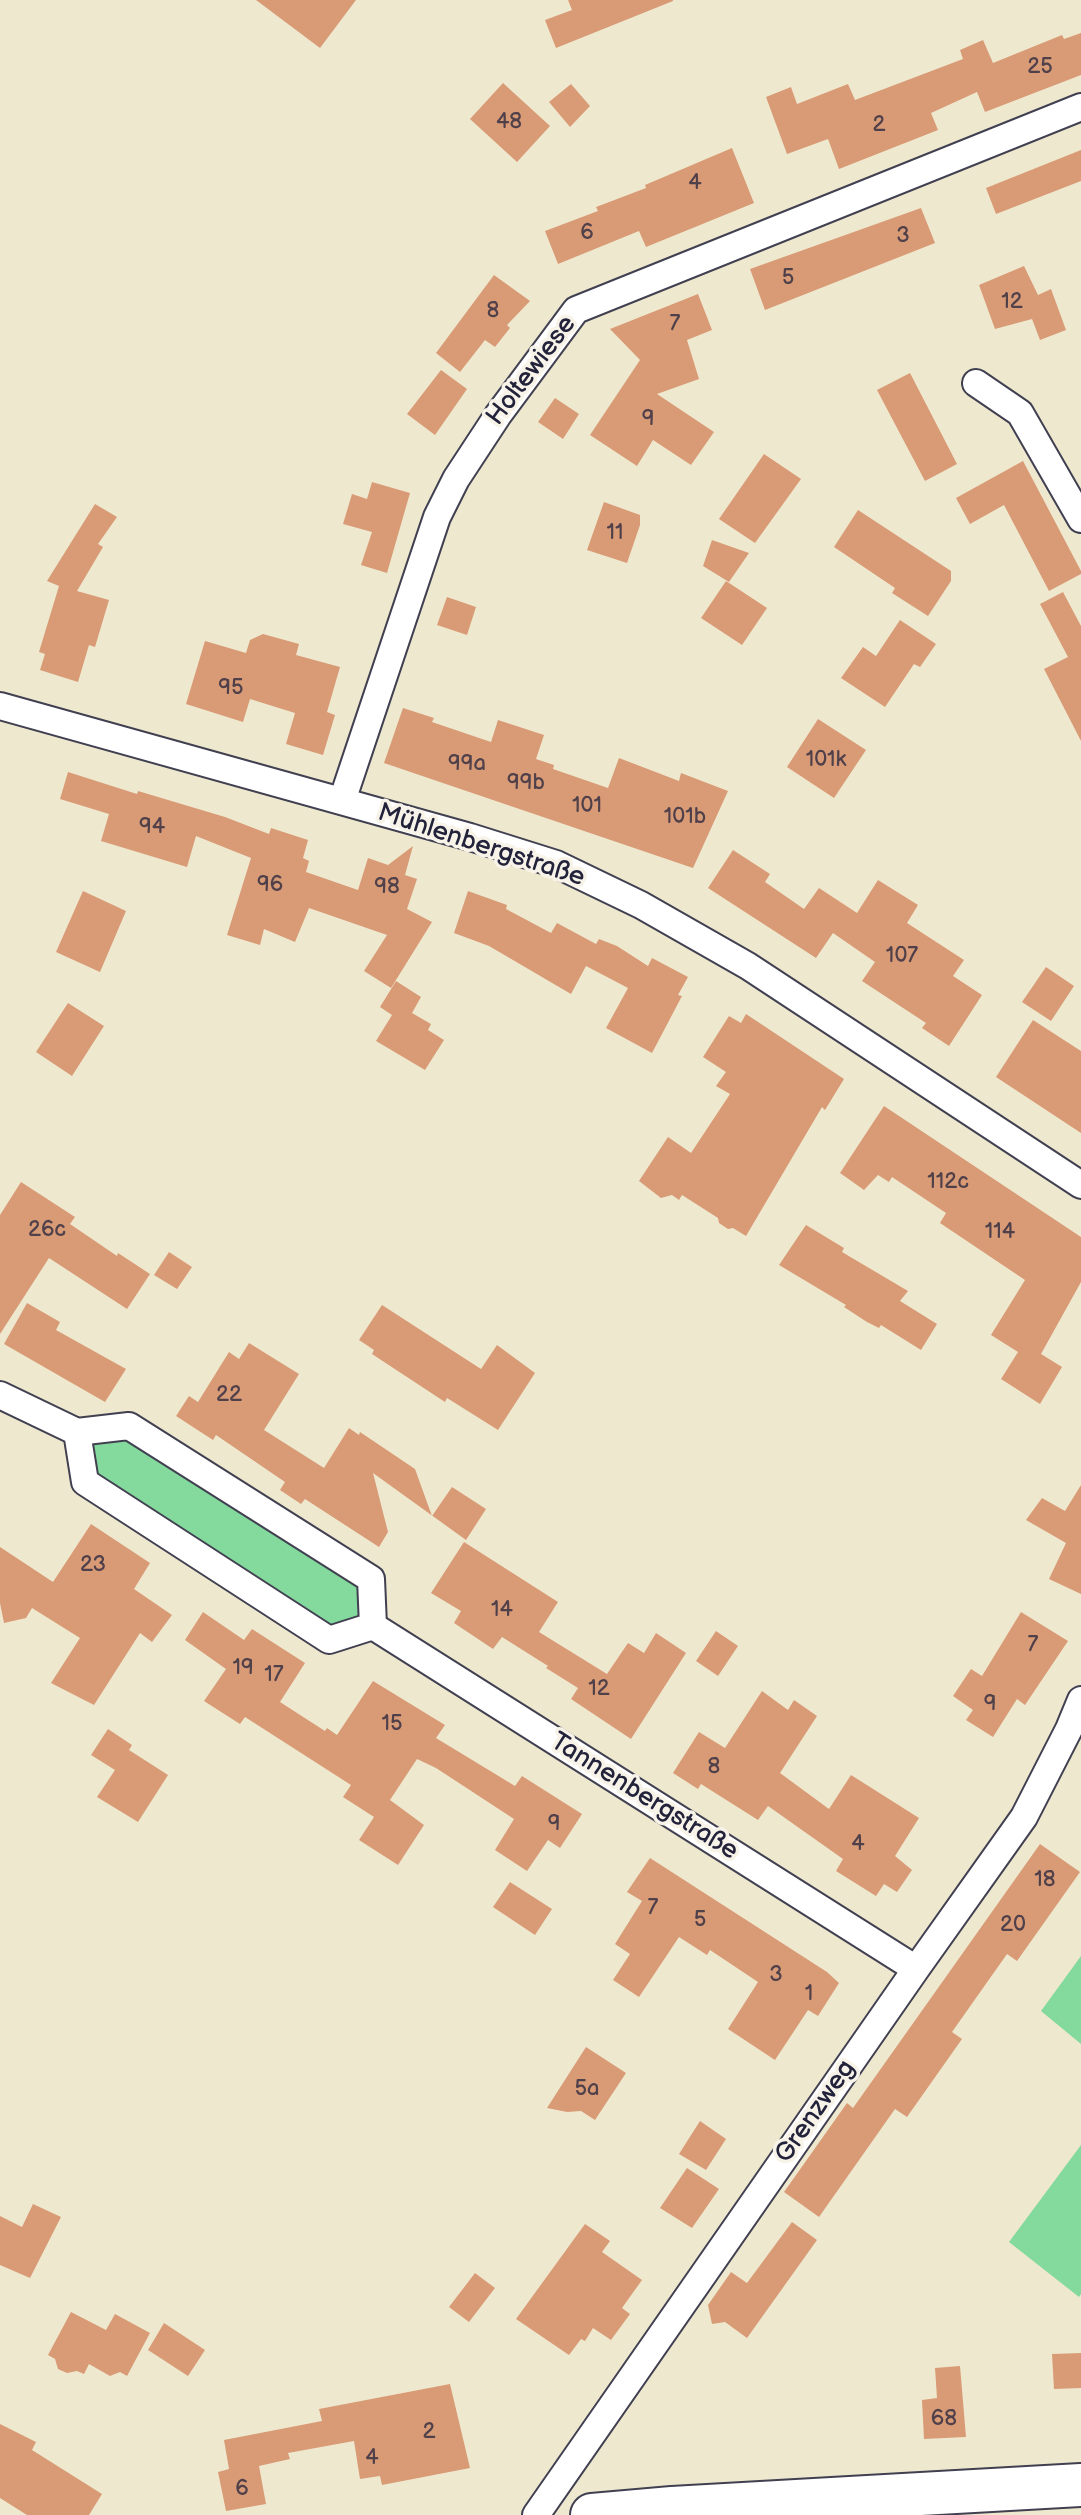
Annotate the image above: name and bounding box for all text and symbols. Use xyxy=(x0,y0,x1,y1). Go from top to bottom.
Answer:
house number: 25 xyxy=(1027,54,1053,80)
house number: 48 xyxy=(496,109,522,135)
house number: 2 xyxy=(873,112,885,138)
house number: 4 xyxy=(688,170,702,196)
house number: 6 xyxy=(580,220,594,246)
house number: 3 xyxy=(896,223,910,249)
house number: 5 xyxy=(782,265,794,291)
house number: 12 xyxy=(1001,289,1023,315)
house number: 8 xyxy=(487,298,499,324)
street label: Holtewiese xyxy=(481,310,583,432)
house number: 7 xyxy=(670,311,680,337)
house number: 9 xyxy=(642,406,654,432)
house number: 11 xyxy=(606,520,624,546)
house number: 95 xyxy=(218,675,244,701)
house number: 101k xyxy=(806,747,846,773)
house number: 99a xyxy=(448,751,486,777)
house number: 99b xyxy=(507,770,545,796)
house number: 101 xyxy=(572,793,602,819)
street label: Mühlenbergstraße xyxy=(374,798,588,894)
house number: 101b xyxy=(664,804,706,830)
house number: 94 xyxy=(139,814,165,840)
house number: 96 xyxy=(257,872,283,898)
house number: 98 xyxy=(374,874,400,900)
house number: 107 xyxy=(886,943,918,969)
house number: 112c xyxy=(927,1169,969,1195)
house number: 26c xyxy=(28,1217,66,1243)
house number: 114 xyxy=(985,1219,1015,1245)
house number: 22 xyxy=(216,1382,242,1408)
house number: 23 xyxy=(80,1552,106,1578)
house number: 14 xyxy=(491,1597,513,1623)
house number: 7 xyxy=(1028,1632,1038,1658)
house number: 19 xyxy=(232,1655,254,1681)
house number: 17 xyxy=(264,1662,284,1688)
house number: 12 xyxy=(588,1676,610,1702)
house number: 9 xyxy=(984,1691,996,1717)
house number: 15 xyxy=(381,1711,403,1737)
street label: Tannenbergstraße xyxy=(544,1727,744,1867)
house number: 8 xyxy=(708,1754,720,1780)
house number: 9 xyxy=(548,1811,560,1837)
house number: 4 xyxy=(851,1831,865,1857)
house number: 18 xyxy=(1034,1867,1056,1893)
house number: 7 xyxy=(648,1895,658,1921)
house number: 5 xyxy=(694,1907,706,1933)
house number: 20 xyxy=(1000,1912,1026,1938)
house number: 3 xyxy=(769,1962,783,1988)
house number: 1 xyxy=(805,1981,813,2007)
street label: Grenzweg xyxy=(769,2054,863,2170)
house number: 5a xyxy=(574,2076,600,2102)
house number: 68 xyxy=(931,2406,957,2432)
house number: 2 xyxy=(423,2419,435,2445)
house number: 4 xyxy=(365,2445,379,2471)
house number: 6 xyxy=(235,2476,249,2502)

